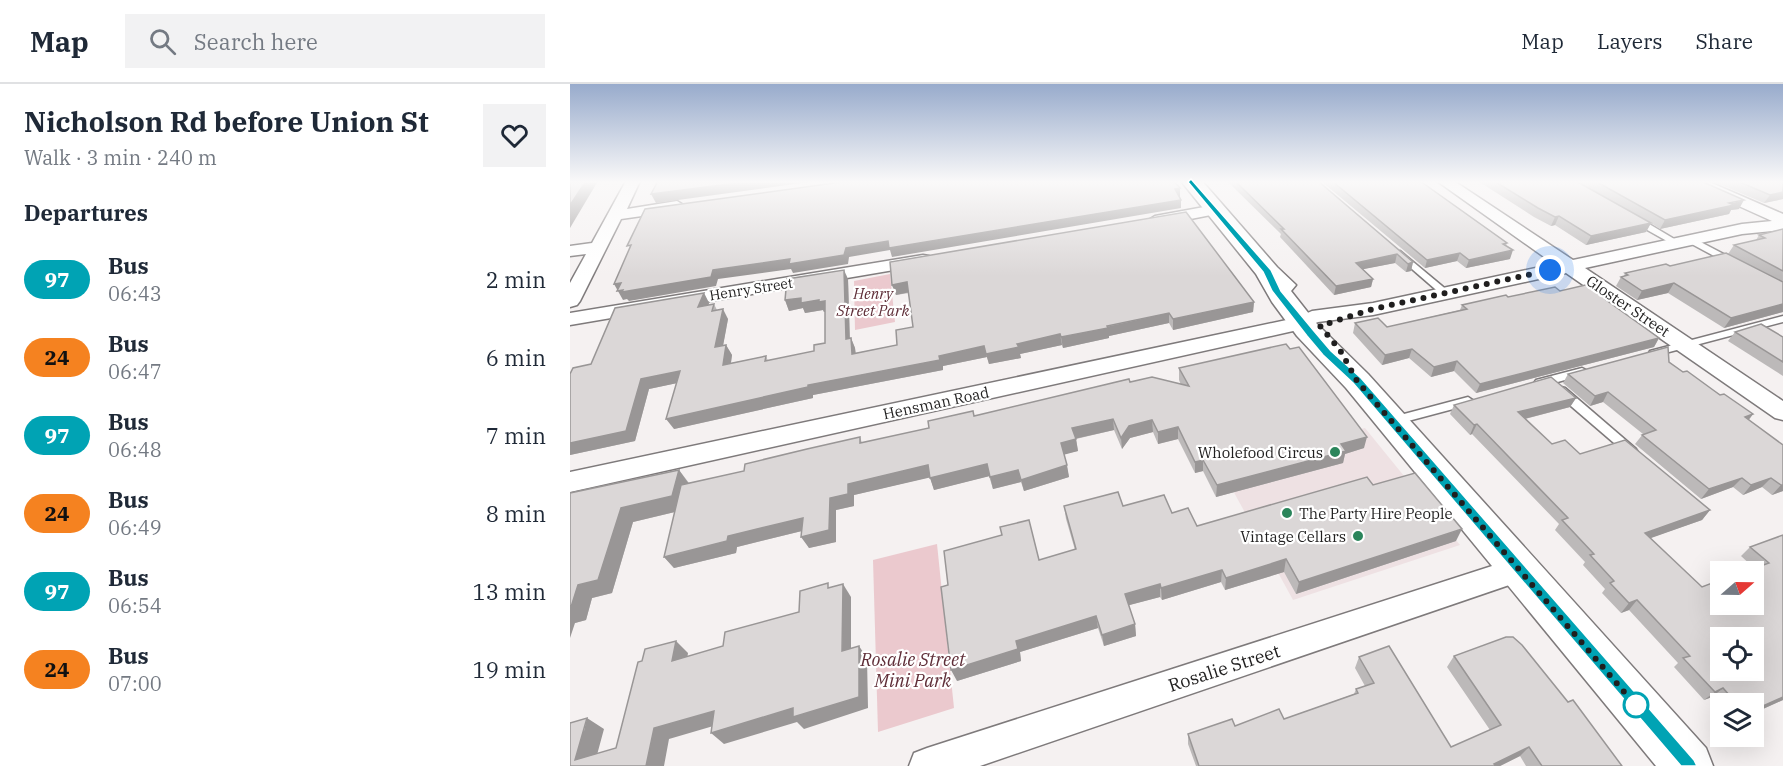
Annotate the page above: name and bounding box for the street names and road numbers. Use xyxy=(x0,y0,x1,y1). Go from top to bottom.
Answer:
street label: Gloster Street xyxy=(1583,271,1673,341)
street label: Henry Street xyxy=(708,274,794,304)
street label: Hensman Road xyxy=(881,382,991,424)
street label: Rosalie Street xyxy=(1165,639,1283,697)

